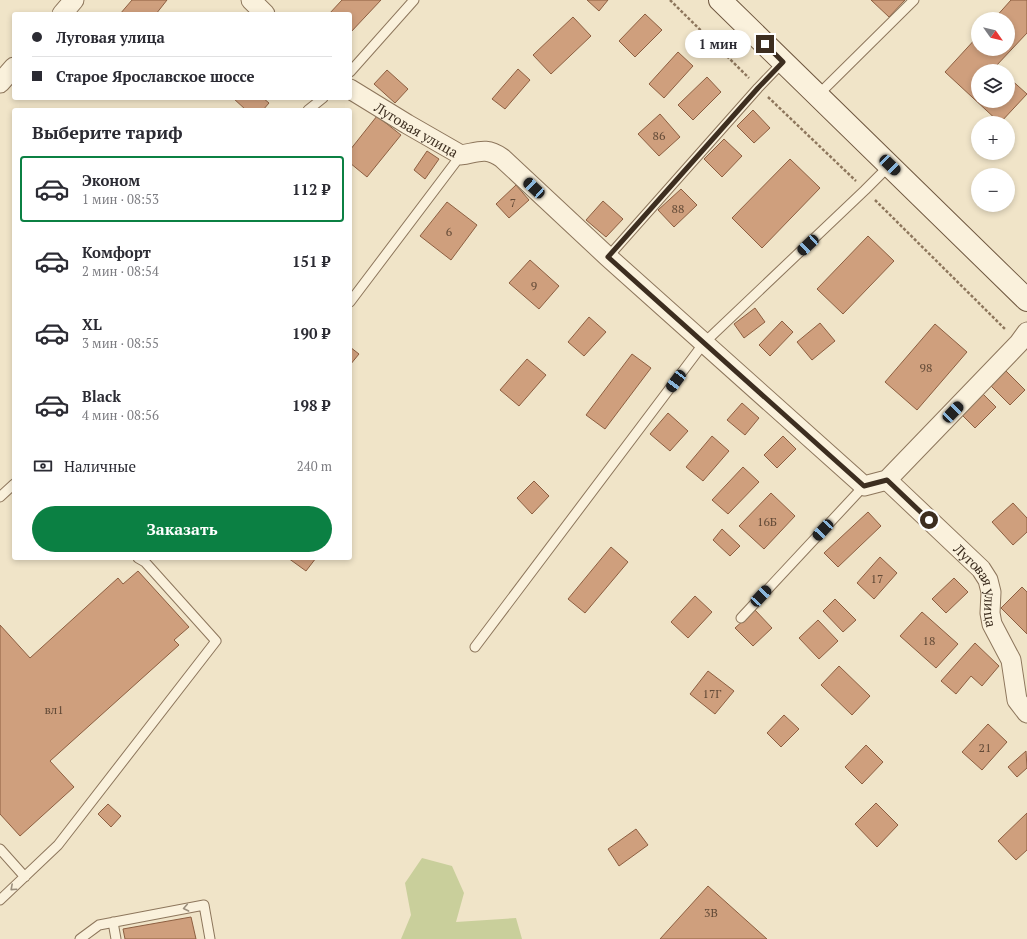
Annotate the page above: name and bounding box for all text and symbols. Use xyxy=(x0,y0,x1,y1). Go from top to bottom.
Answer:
north arrow xyxy=(971,12,1015,56)
map controls xyxy=(971,12,1015,212)
text: Луговая улица xyxy=(56,27,165,47)
callout: 1 мин xyxy=(685,30,751,58)
text: 1 мин xyxy=(699,35,737,53)
route end xyxy=(756,35,774,53)
button: layers xyxy=(971,64,1015,108)
text: Старое Ярославское шоссе xyxy=(56,66,255,86)
street label: Луговая улица xyxy=(371,97,462,161)
button: + xyxy=(971,116,1015,160)
text: Выберите тариф xyxy=(32,120,183,144)
house number: 86 xyxy=(653,128,666,143)
car xyxy=(877,152,903,178)
button: − xyxy=(971,168,1015,212)
text: Эконом xyxy=(82,170,140,190)
icon: car xyxy=(34,171,70,207)
car xyxy=(521,175,547,201)
text: 112 ₽ xyxy=(292,179,330,199)
text: 1 мин · 08:53 xyxy=(82,190,159,208)
house number: 7 xyxy=(510,195,516,210)
house number: 88 xyxy=(672,201,684,216)
house number: 6 xyxy=(446,224,453,239)
car xyxy=(795,232,821,258)
text: Комфорт xyxy=(82,242,151,262)
icon: car xyxy=(34,243,70,279)
text: 151 ₽ xyxy=(292,251,330,271)
text: 2 мин · 08:54 xyxy=(82,262,159,280)
house number: 9 xyxy=(531,278,537,293)
text: XL xyxy=(82,314,102,334)
icon: car xyxy=(34,315,70,351)
text: 190 ₽ xyxy=(292,323,330,343)
text: 3 мин · 08:55 xyxy=(82,334,159,352)
house number: 98 xyxy=(920,360,932,375)
car xyxy=(664,368,688,394)
text: Black xyxy=(82,386,121,406)
icon: car xyxy=(34,387,70,423)
text: 198 ₽ xyxy=(292,395,330,415)
car xyxy=(940,399,966,425)
text: 4 мин · 08:56 xyxy=(82,406,159,424)
icon: cash xyxy=(32,455,54,477)
text: Наличные xyxy=(64,456,136,476)
text: 240 m xyxy=(297,457,332,475)
button: Заказать xyxy=(32,506,332,552)
route start xyxy=(920,511,938,529)
house number: 16Б xyxy=(757,514,777,529)
car xyxy=(810,517,836,543)
street label: Луговая улица xyxy=(949,538,1002,629)
house number: 17 xyxy=(871,571,883,586)
car xyxy=(748,583,774,609)
house number: 18 xyxy=(923,633,935,648)
house number: 17Г xyxy=(703,686,721,701)
house number: вл1 xyxy=(44,702,64,717)
house number: 21 xyxy=(979,740,991,755)
one-way arrow xyxy=(10,884,18,891)
one-way arrow xyxy=(183,904,189,912)
house number: 3В xyxy=(704,905,718,920)

